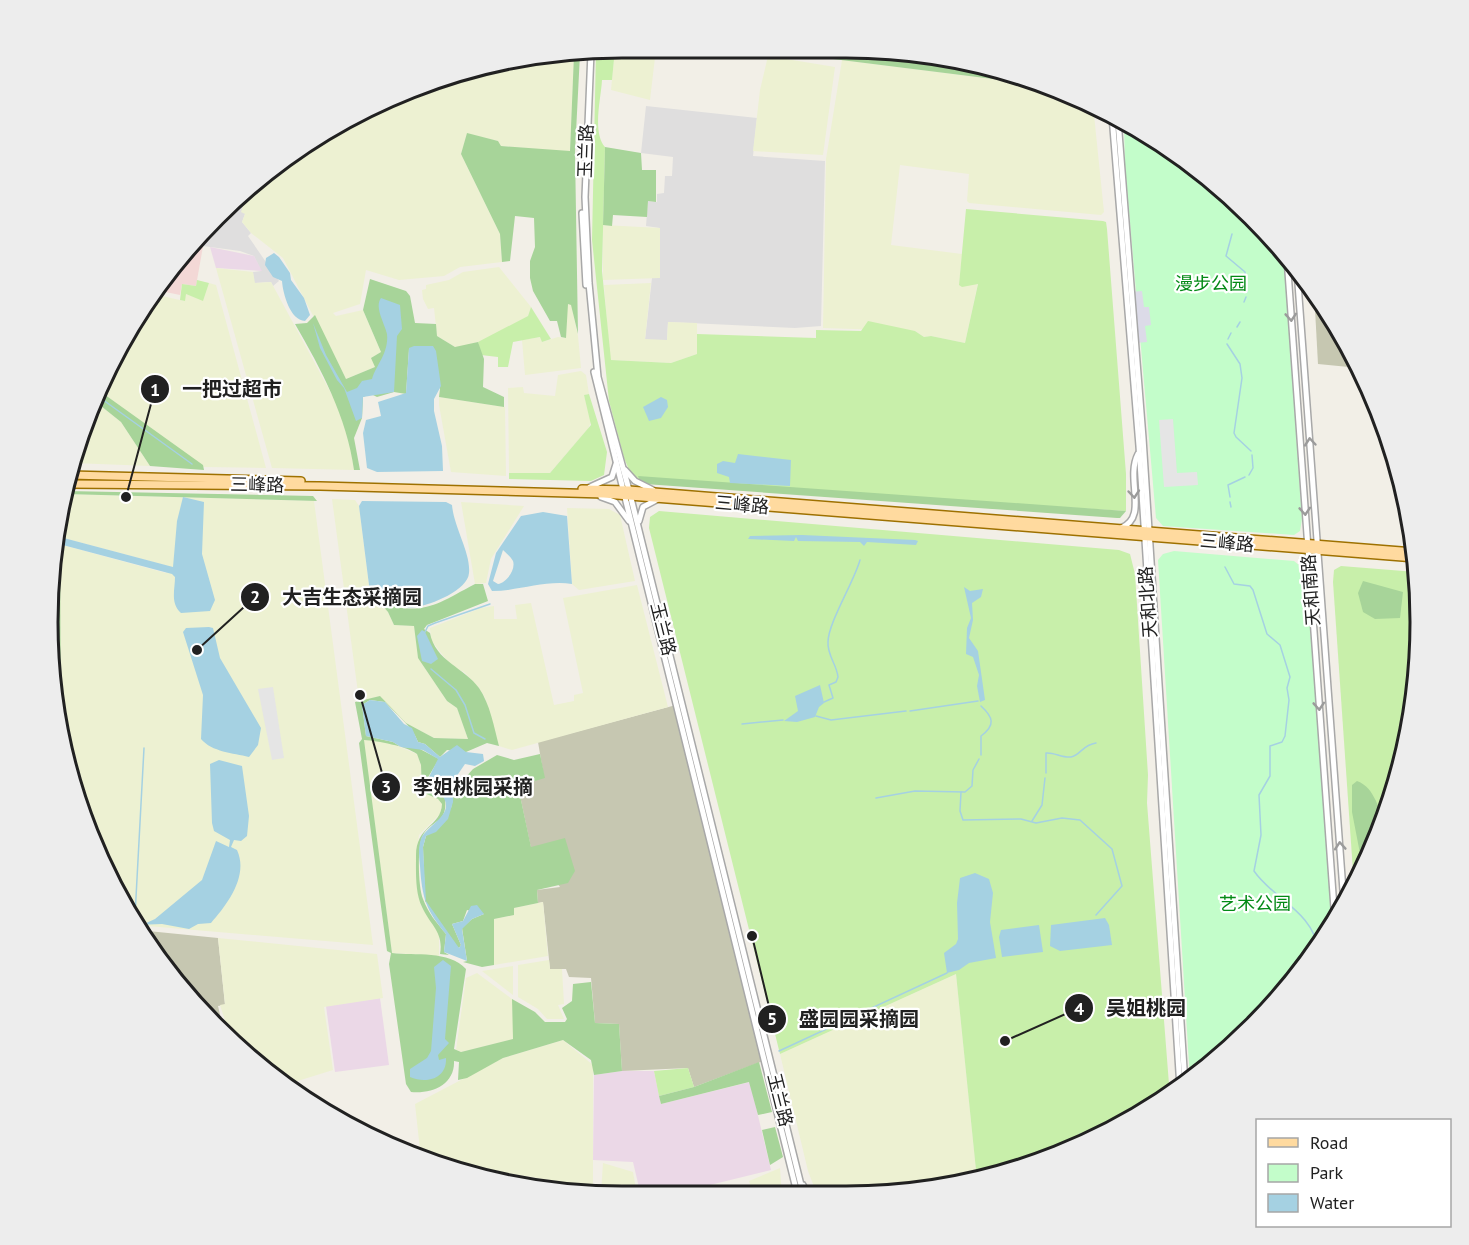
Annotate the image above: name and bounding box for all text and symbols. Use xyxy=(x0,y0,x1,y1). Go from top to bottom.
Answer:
street label: 玉兰路 xyxy=(573,124,598,178)
park label: 漫步公园 xyxy=(1175,272,1247,295)
one-way arrow xyxy=(1285,312,1298,321)
callout: 一把过超市 xyxy=(140,370,294,408)
text: 一把过超市 xyxy=(182,376,282,402)
text: 1 xyxy=(150,378,160,401)
one-way arrow xyxy=(1304,438,1317,447)
street label: 三峰路 xyxy=(230,473,284,496)
one-way arrow xyxy=(1127,489,1140,498)
street label: 三峰路 xyxy=(714,491,770,518)
one-way arrow xyxy=(1298,507,1311,516)
street label: 三峰路 xyxy=(1199,529,1255,556)
street label: 天和南路 xyxy=(1297,553,1324,627)
street label: 天和北路 xyxy=(1134,565,1161,639)
callout: 大吉生态采摘园 xyxy=(240,578,434,616)
text: 大吉生态采摘园 xyxy=(282,584,422,610)
text: 2 xyxy=(250,585,260,608)
street label: 玉兰路 xyxy=(646,600,681,658)
one-way arrow xyxy=(1313,701,1326,710)
callout: 李姐桃园采摘 xyxy=(371,768,545,806)
text: 李姐桃园采摘 xyxy=(413,774,533,800)
text: 3 xyxy=(381,775,391,798)
one-way arrow xyxy=(1334,842,1347,851)
park label: 艺术公园 xyxy=(1219,892,1291,915)
callout: 吴姐桃园 xyxy=(1064,989,1198,1027)
text: 吴姐桃园 xyxy=(1106,995,1186,1021)
text: 4 xyxy=(1074,997,1084,1020)
callout: 盛园园采摘园 xyxy=(757,1000,931,1038)
text: 盛园园采摘园 xyxy=(799,1006,919,1032)
text: 5 xyxy=(767,1007,777,1030)
street label: 玉兰路 xyxy=(763,1071,798,1129)
legend xyxy=(1256,1119,1451,1227)
text: Road xyxy=(1310,1131,1348,1154)
text: Park xyxy=(1310,1161,1343,1184)
text: Water xyxy=(1310,1191,1354,1214)

